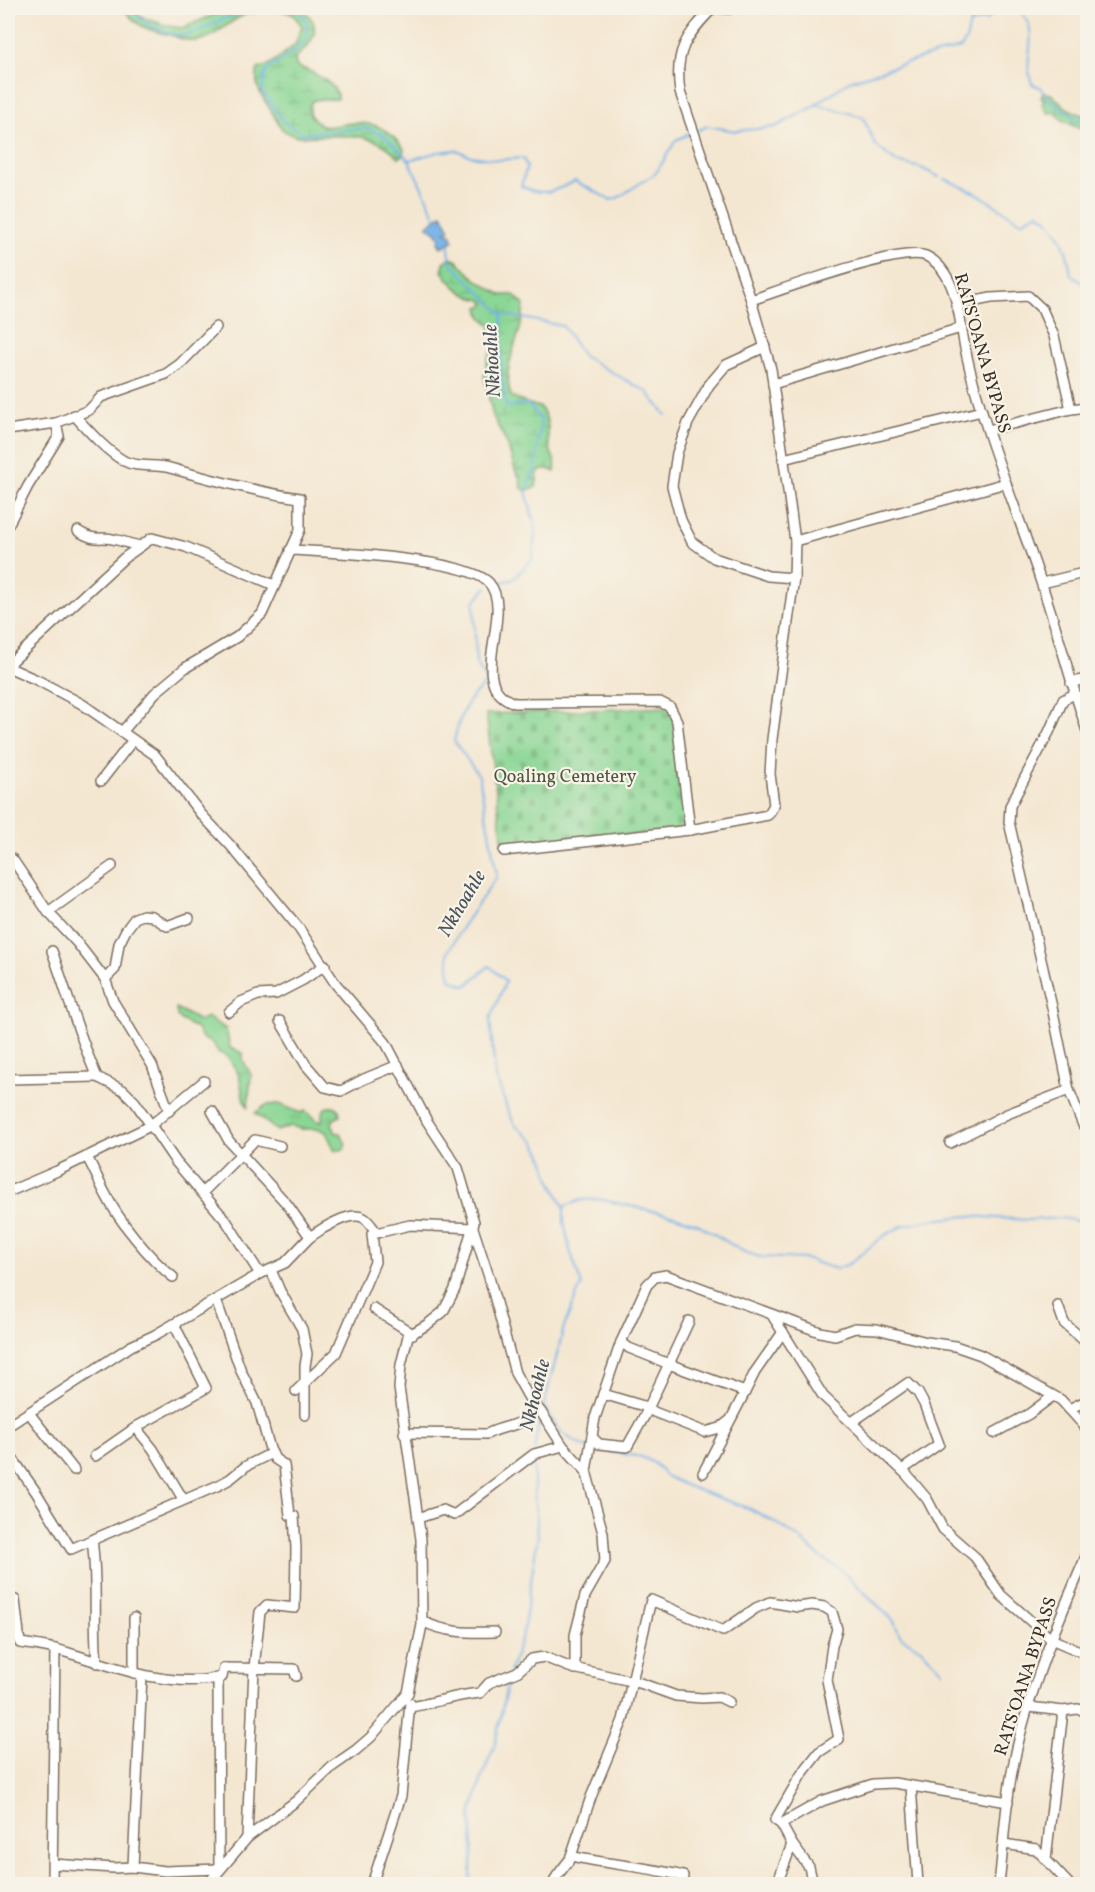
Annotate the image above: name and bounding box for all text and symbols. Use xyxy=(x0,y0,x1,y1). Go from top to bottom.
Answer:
street label: RATS'OANA BYPASS xyxy=(947,270,1016,437)
water label: Nkhoahle xyxy=(477,323,509,398)
park label: Qoaling Cemetery xyxy=(494,765,637,790)
water label: Nkhoahle xyxy=(432,865,494,943)
water label: Nkhoahle xyxy=(513,1356,559,1435)
street label: RATS'OANA BYPASS xyxy=(989,1594,1064,1759)

